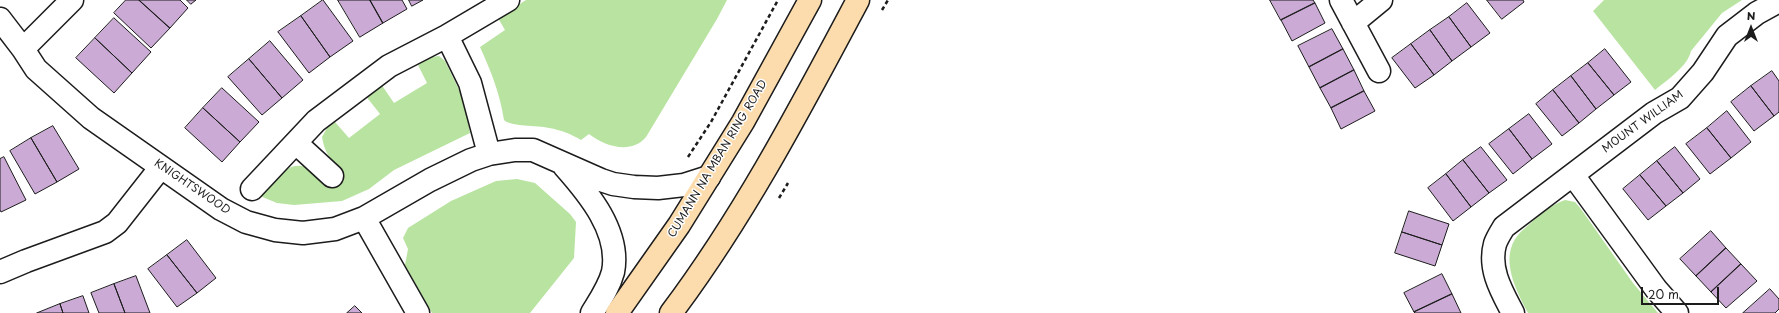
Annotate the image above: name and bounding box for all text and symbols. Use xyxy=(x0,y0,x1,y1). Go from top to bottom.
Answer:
text: N xyxy=(1747,7,1755,24)
north arrow xyxy=(1731,8,1771,48)
street label: CUMANN NA MBAN RING ROAD xyxy=(666,78,770,240)
street label: MOUNT WILLIAM xyxy=(1600,88,1686,156)
street label: KNIGHTSWOOD xyxy=(152,157,232,217)
scale bar xyxy=(1643,279,1721,305)
text: 20 m xyxy=(1648,285,1679,303)

